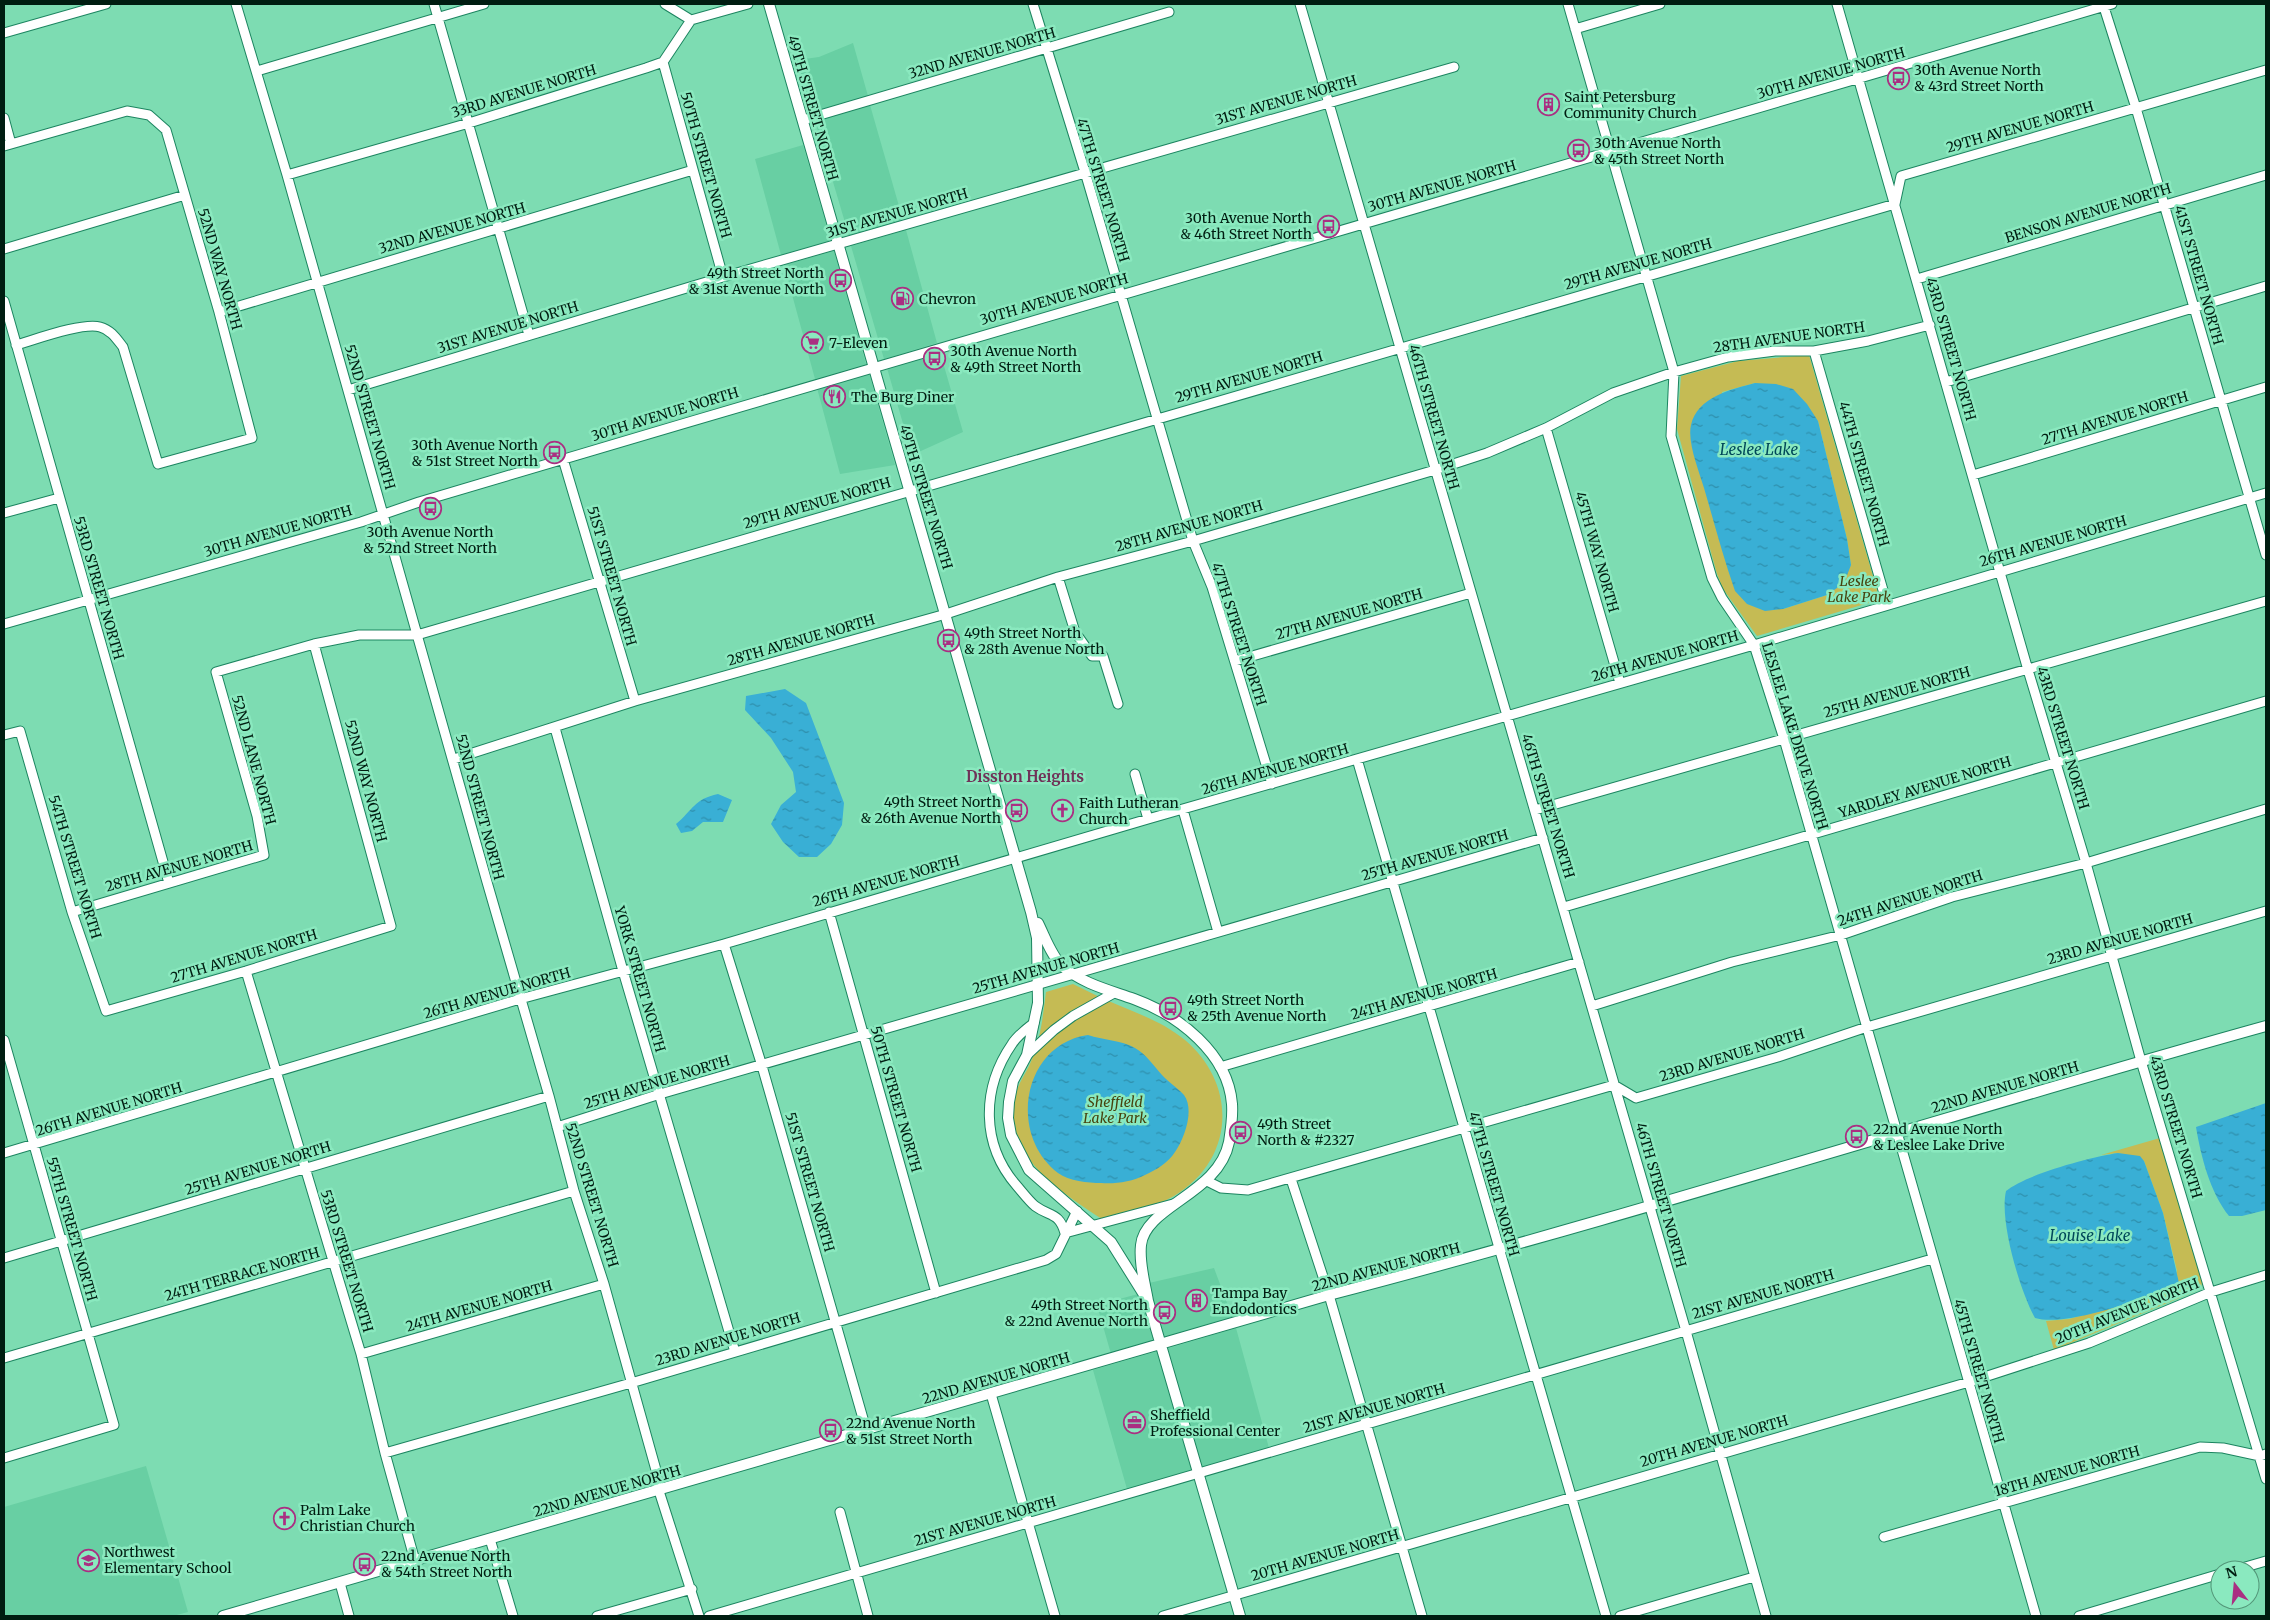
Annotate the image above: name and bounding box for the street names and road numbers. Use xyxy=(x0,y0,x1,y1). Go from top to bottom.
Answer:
street label: 32ND AVENUE NORTH xyxy=(906,23,1058,83)
street label: 49TH STREET NORTH xyxy=(784,33,842,183)
street label: 30TH AVENUE NORTH xyxy=(1755,43,1907,103)
street label: 33RD AVENUE NORTH xyxy=(449,60,599,122)
street label: 31ST AVENUE NORTH xyxy=(1213,71,1359,129)
street label: 50TH STREET NORTH xyxy=(677,90,735,240)
street label: 29TH AVENUE NORTH xyxy=(1944,97,2096,157)
street label: 47TH STREET NORTH xyxy=(1073,116,1133,264)
street label: 30TH AVENUE NORTH xyxy=(1366,156,1518,216)
street label: BENSON AVENUE NORTH xyxy=(2003,179,2173,247)
street label: 31ST AVENUE NORTH xyxy=(824,184,970,242)
street label: 32ND AVENUE NORTH xyxy=(376,198,528,258)
street label: 41ST STREET NORTH xyxy=(2170,203,2228,347)
street label: 52ND WAY NORTH xyxy=(194,206,246,332)
street label: 29TH AVENUE NORTH xyxy=(1562,234,1714,294)
street label: 30TH AVENUE NORTH xyxy=(978,269,1130,329)
street label: 43RD STREET NORTH xyxy=(1922,275,1980,423)
street label: 31ST AVENUE NORTH xyxy=(435,297,581,357)
street label: 28TH AVENUE NORTH xyxy=(1712,317,1866,357)
street label: 52ND STREET NORTH xyxy=(341,342,399,492)
street label: 46TH STREET NORTH xyxy=(1405,342,1463,492)
street label: 29TH AVENUE NORTH xyxy=(1173,347,1325,407)
street label: 30TH AVENUE NORTH xyxy=(589,383,741,445)
street label: 27TH AVENUE NORTH xyxy=(2040,387,2190,449)
street label: 44TH STREET NORTH xyxy=(1835,399,1893,549)
street label: 49TH STREET NORTH xyxy=(895,423,957,571)
street label: 29TH AVENUE NORTH xyxy=(741,473,893,533)
street label: 45TH WAY NORTH xyxy=(1571,489,1623,615)
street label: 28TH AVENUE NORTH xyxy=(1113,496,1265,556)
street label: 30TH AVENUE NORTH xyxy=(202,501,354,561)
street label: 51ST STREET NORTH xyxy=(583,504,641,648)
street label: 26TH AVENUE NORTH xyxy=(1977,511,2129,571)
street label: 53RD STREET NORTH xyxy=(70,514,128,662)
street label: 47TH STREET NORTH xyxy=(1207,560,1271,708)
street label: 27TH AVENUE NORTH xyxy=(1273,584,1425,644)
street label: 28TH AVENUE NORTH xyxy=(725,610,877,670)
street label: 26TH AVENUE NORTH xyxy=(1589,626,1741,686)
street label: LESLEE LAKE DRIVE NORTH xyxy=(1758,640,1832,832)
street label: 25TH AVENUE NORTH xyxy=(1821,662,1973,722)
street label: 43RD STREET NORTH xyxy=(2033,665,2093,811)
street label: 52ND LANE NORTH xyxy=(228,693,280,827)
street label: 52ND WAY NORTH xyxy=(341,718,391,844)
street label: 46TH STREET NORTH xyxy=(1517,731,1579,881)
street label: 52ND STREET NORTH xyxy=(452,732,508,882)
street label: 26TH AVENUE NORTH xyxy=(1199,739,1351,799)
street label: YARDLEY AVENUE NORTH xyxy=(1835,752,2014,822)
street label: 54TH STREET NORTH xyxy=(45,793,105,941)
street label: 25TH AVENUE NORTH xyxy=(1359,825,1511,885)
street label: 28TH AVENUE NORTH xyxy=(103,836,255,896)
street label: 26TH AVENUE NORTH xyxy=(810,851,962,911)
street label: 24TH AVENUE NORTH xyxy=(1835,866,1985,930)
street label: YORK STREET NORTH xyxy=(610,903,669,1054)
street label: 23RD AVENUE NORTH xyxy=(2045,910,2195,968)
street label: 27TH AVENUE NORTH xyxy=(169,925,319,987)
street label: 25TH AVENUE NORTH xyxy=(970,938,1122,998)
street label: 26TH AVENUE NORTH xyxy=(421,963,573,1023)
street label: 24TH AVENUE NORTH xyxy=(1349,964,1499,1024)
street label: 50TH STREET NORTH xyxy=(867,1024,925,1174)
street label: 23RD AVENUE NORTH xyxy=(1657,1024,1807,1086)
street label: 25TH AVENUE NORTH xyxy=(582,1051,732,1113)
street label: 43RD STREET NORTH xyxy=(2146,1054,2206,1200)
street label: 22ND AVENUE NORTH xyxy=(1929,1057,2081,1117)
street label: 26TH AVENUE NORTH xyxy=(34,1078,184,1140)
street label: 51ST STREET NORTH xyxy=(781,1110,839,1254)
street label: 47TH STREET NORTH xyxy=(1465,1110,1523,1258)
street label: 46TH STREET NORTH xyxy=(1632,1120,1690,1270)
street label: 52ND STREET NORTH xyxy=(561,1121,623,1269)
street label: 25TH AVENUE NORTH xyxy=(183,1137,333,1199)
street label: 55TH STREET NORTH xyxy=(43,1155,101,1303)
street label: 53RD STREET NORTH xyxy=(317,1187,377,1335)
street label: 22ND AVENUE NORTH xyxy=(1310,1239,1462,1295)
street label: 24TH TERRACE NORTH xyxy=(162,1243,322,1305)
street label: 21ST AVENUE NORTH xyxy=(1690,1265,1836,1323)
street label: 20TH AVENUE NORTH xyxy=(2053,1274,2201,1348)
street label: 24TH AVENUE NORTH xyxy=(404,1276,554,1336)
street label: 45TH STREET NORTH xyxy=(1950,1297,2008,1445)
street label: 23RD AVENUE NORTH xyxy=(653,1308,803,1370)
street label: 22ND AVENUE NORTH xyxy=(920,1348,1072,1408)
street label: 21ST AVENUE NORTH xyxy=(1301,1379,1447,1437)
street label: 20TH AVENUE NORTH xyxy=(1638,1411,1790,1471)
street label: 18TH AVENUE NORTH xyxy=(1992,1442,2142,1500)
street label: 22ND AVENUE NORTH xyxy=(531,1461,683,1521)
street label: 21ST AVENUE NORTH xyxy=(912,1492,1058,1550)
street label: 20TH AVENUE NORTH xyxy=(1249,1525,1401,1585)

